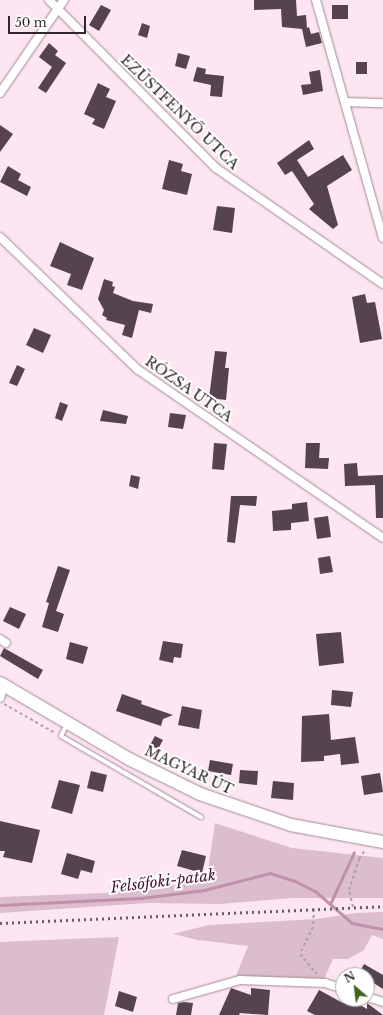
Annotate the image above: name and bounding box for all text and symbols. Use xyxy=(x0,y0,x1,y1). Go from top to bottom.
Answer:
scale bar xyxy=(10,8,88,34)
text: 50 m xyxy=(15,15,47,30)
street label: EZÜSTFENYŐ UTCA xyxy=(118,51,242,173)
street label: RÓZSA UTCA xyxy=(142,352,236,426)
street label: MAGYAR ÚT xyxy=(142,742,236,798)
water label: Felsőfoki-patak xyxy=(110,866,216,896)
north arrow xyxy=(335,967,375,1007)
text: N xyxy=(342,969,358,986)

